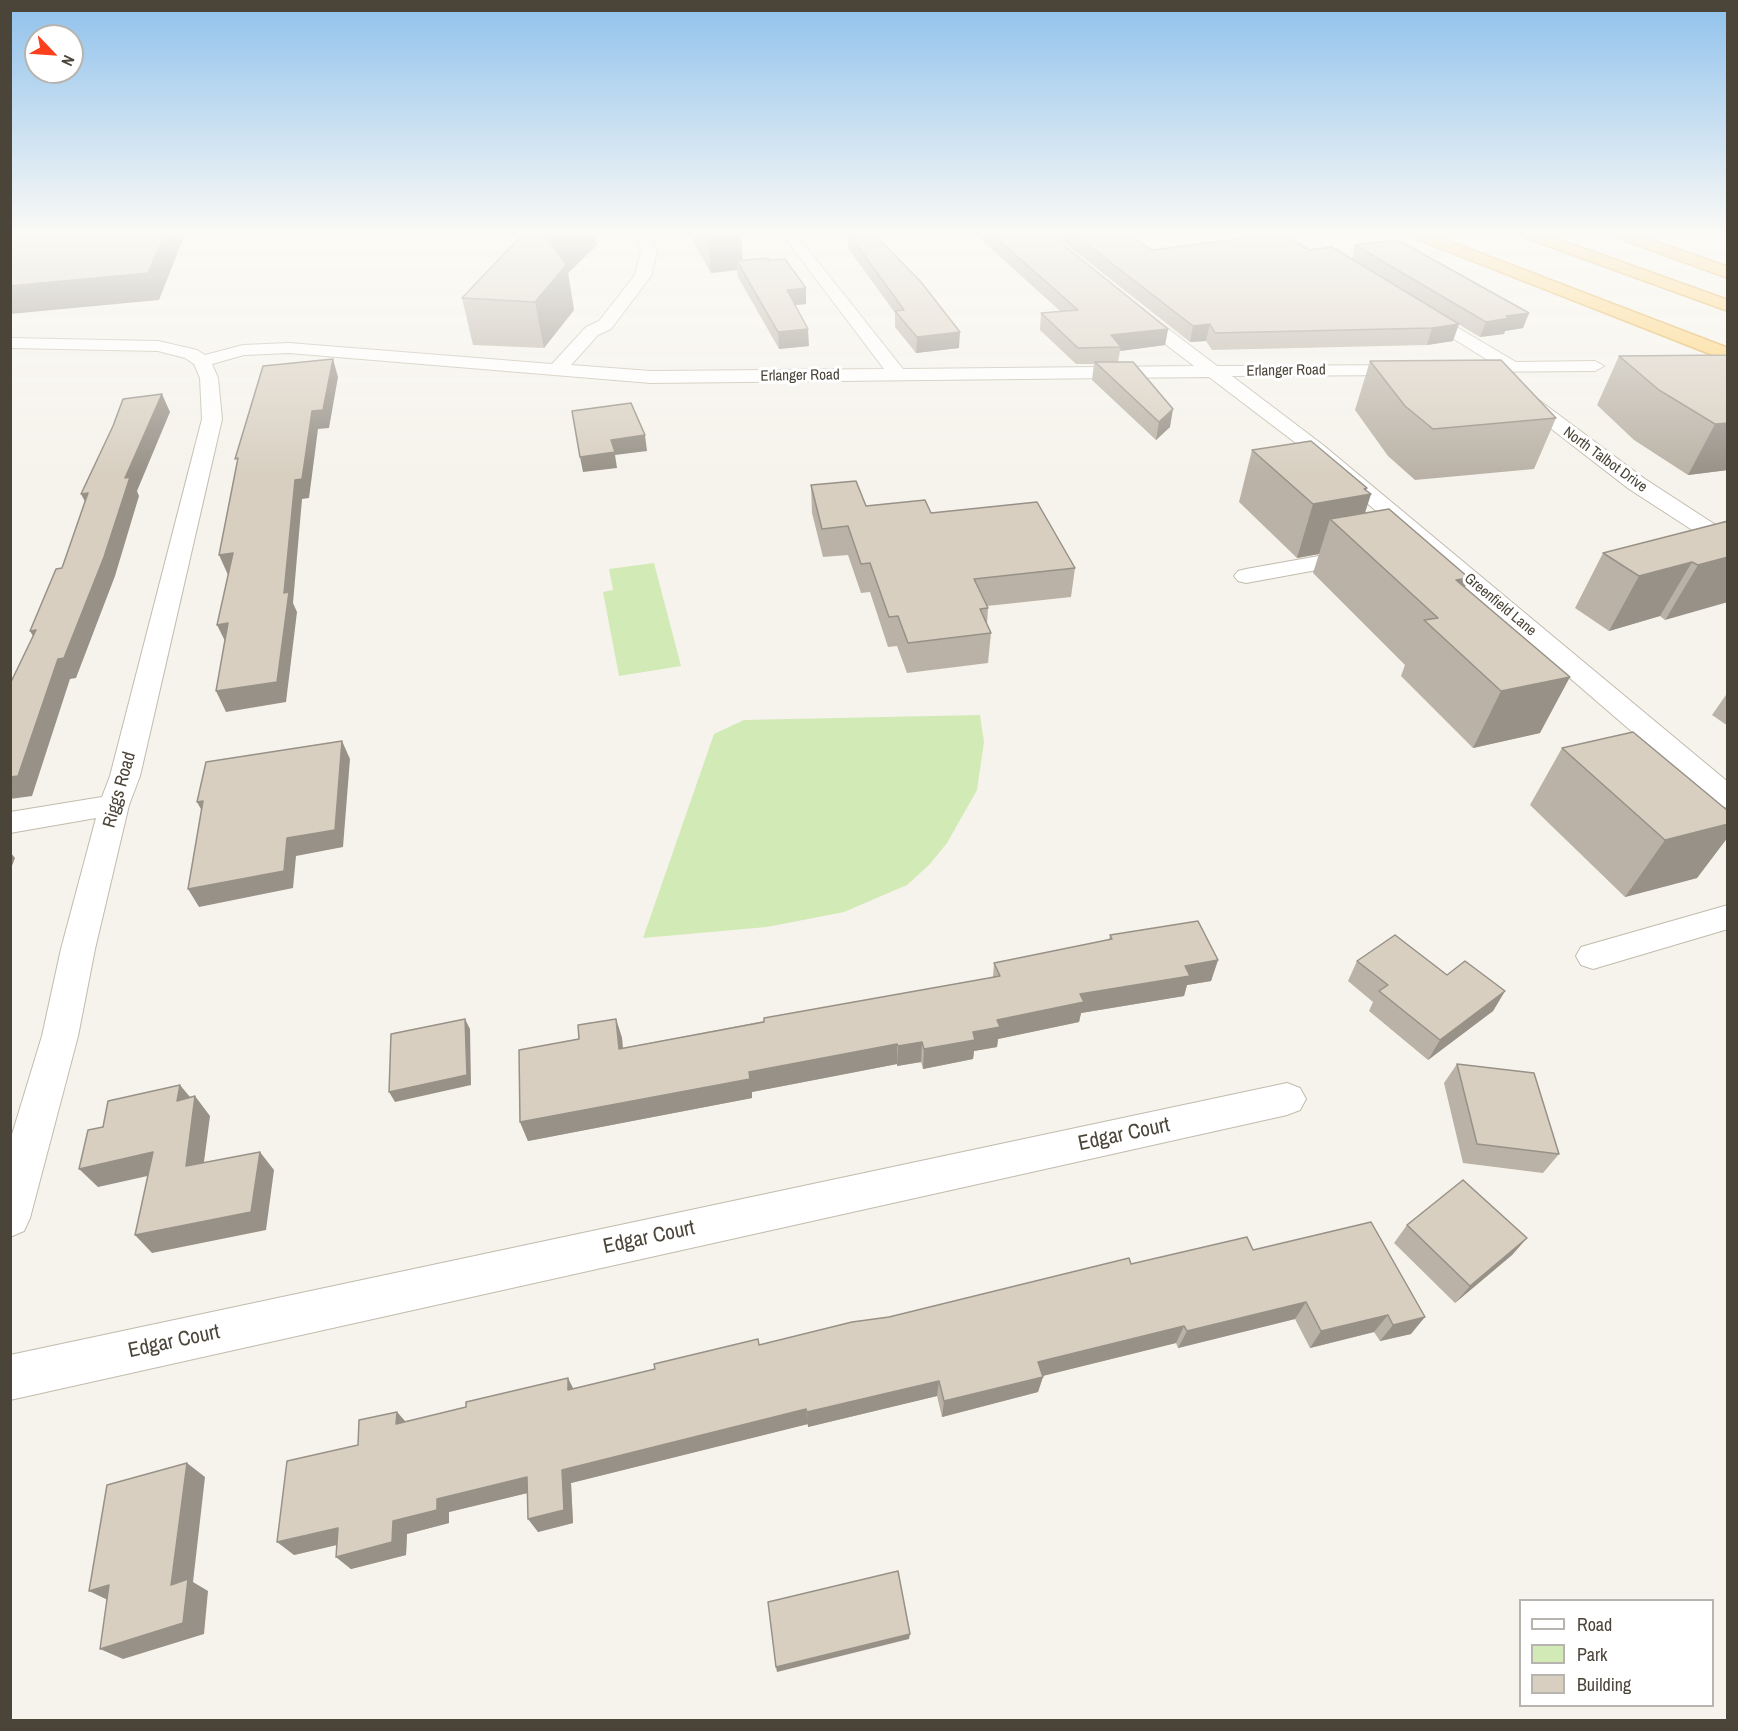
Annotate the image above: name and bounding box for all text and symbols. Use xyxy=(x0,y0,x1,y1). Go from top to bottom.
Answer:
north arrow xyxy=(24,24,84,84)
text: N xyxy=(57,52,80,70)
street label: Erlanger Road xyxy=(1246,361,1326,381)
street label: Erlanger Road xyxy=(760,366,840,386)
street label: North Talbot Drive xyxy=(1560,424,1650,496)
street label: Greenfield Lane xyxy=(1460,570,1540,640)
street label: Riggs Road xyxy=(99,750,141,830)
street label: Edgar Court xyxy=(1076,1113,1172,1157)
street label: Edgar Court xyxy=(601,1216,697,1260)
street label: Edgar Court xyxy=(126,1320,222,1364)
legend xyxy=(1519,1599,1714,1707)
text: Road xyxy=(1577,1612,1612,1637)
text: Park xyxy=(1577,1642,1607,1667)
text: Building xyxy=(1577,1672,1631,1697)

